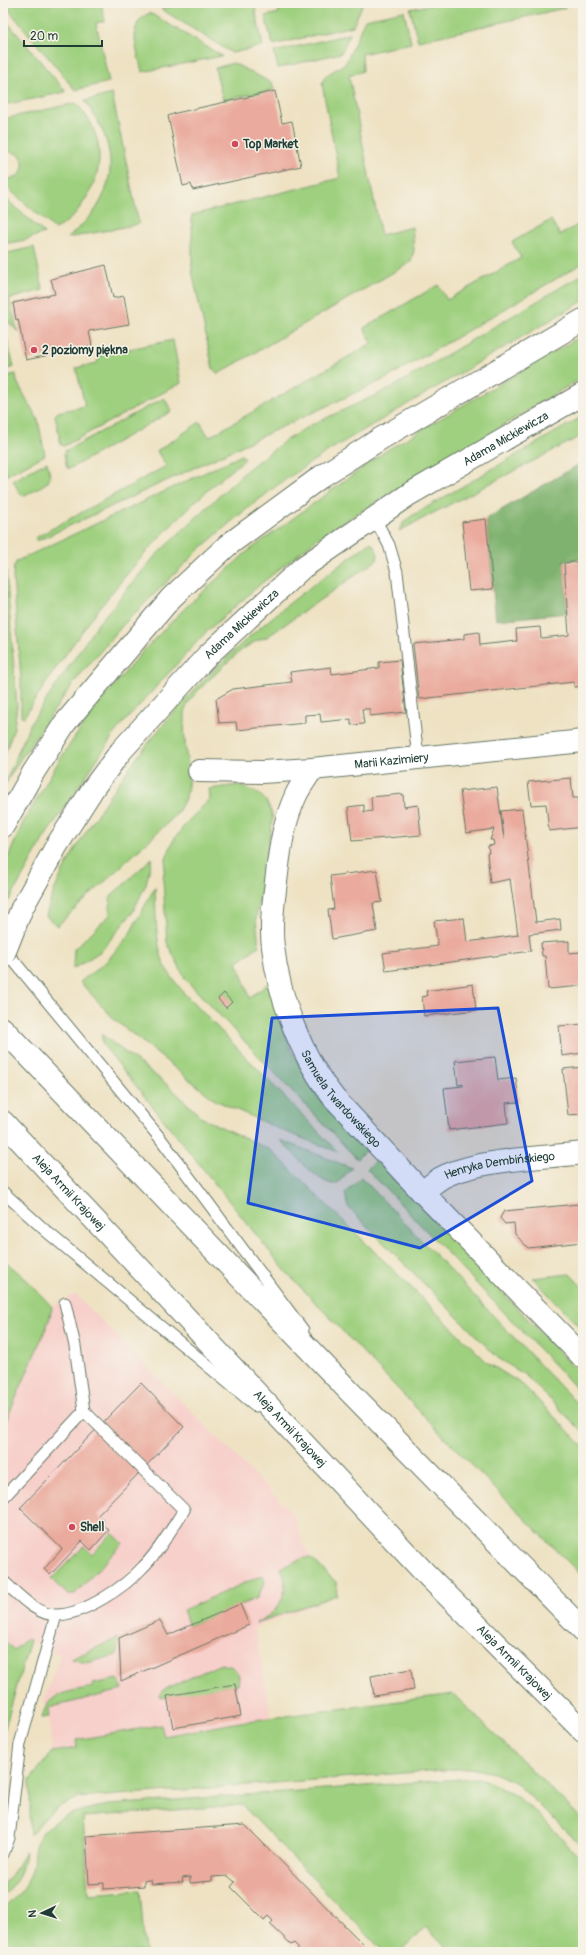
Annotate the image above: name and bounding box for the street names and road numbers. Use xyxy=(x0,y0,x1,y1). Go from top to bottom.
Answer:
street label: Adama Mickiewicza xyxy=(460,408,552,469)
street label: Adama Mickiewicza xyxy=(201,586,282,662)
street label: Marii Kazimiery xyxy=(354,749,429,772)
street label: Samuela Twardowskiego xyxy=(298,1047,385,1151)
street label: Henryka Dembińskiego xyxy=(442,1148,556,1183)
street label: Aleja Armii Krajowej xyxy=(29,1150,108,1234)
street label: Aleja Armii Krajowej xyxy=(250,1387,330,1471)
street label: Aleja Armii Krajowej xyxy=(474,1622,555,1703)

